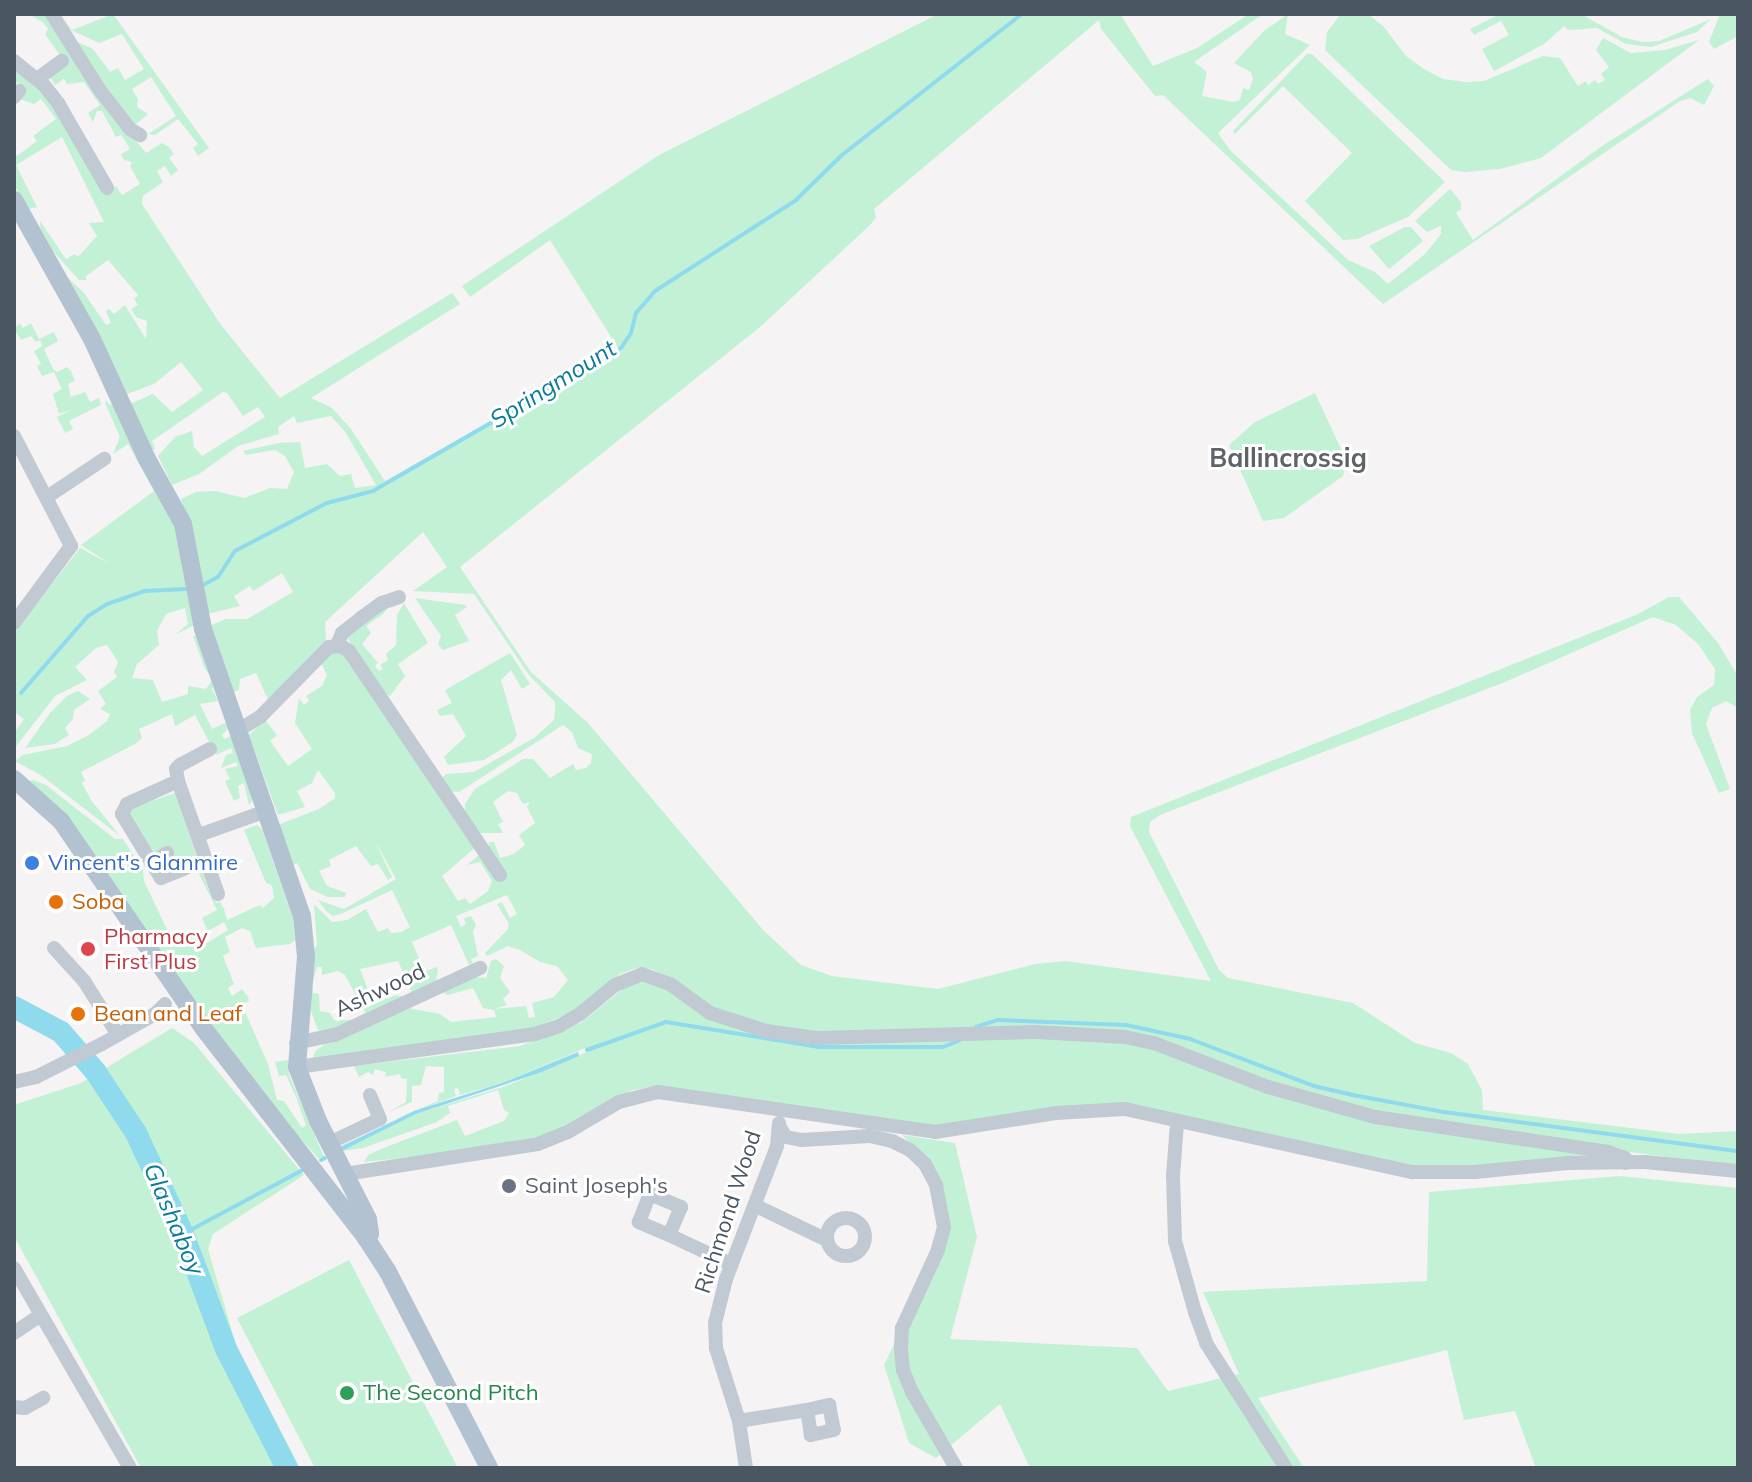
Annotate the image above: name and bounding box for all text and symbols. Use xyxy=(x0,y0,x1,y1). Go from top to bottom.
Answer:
water label: Springmount xyxy=(485,334,621,434)
district label: Ballincrossig xyxy=(1209,442,1367,474)
place label: Vincent's Glanmire xyxy=(48,850,238,876)
marker: Vincent's Glanmire xyxy=(23,854,41,872)
place label: Soba xyxy=(72,889,125,915)
marker: Soba xyxy=(47,893,65,911)
place label: Pharmacy First Plus xyxy=(104,923,208,974)
marker: Pharmacy First Plus xyxy=(79,940,97,958)
street label: Ashwood xyxy=(330,958,430,1022)
place label: Bean and Leaf xyxy=(94,1001,242,1027)
marker: Bean and Leaf xyxy=(69,1005,87,1023)
street label: Richmond Wood xyxy=(689,1127,767,1297)
water label: Glashaboy xyxy=(138,1159,210,1279)
place label: Saint Joseph's xyxy=(525,1173,668,1199)
marker: Saint Joseph's xyxy=(500,1177,518,1195)
place label: The Second Pitch xyxy=(363,1380,539,1406)
marker: The Second Pitch xyxy=(338,1384,356,1402)

